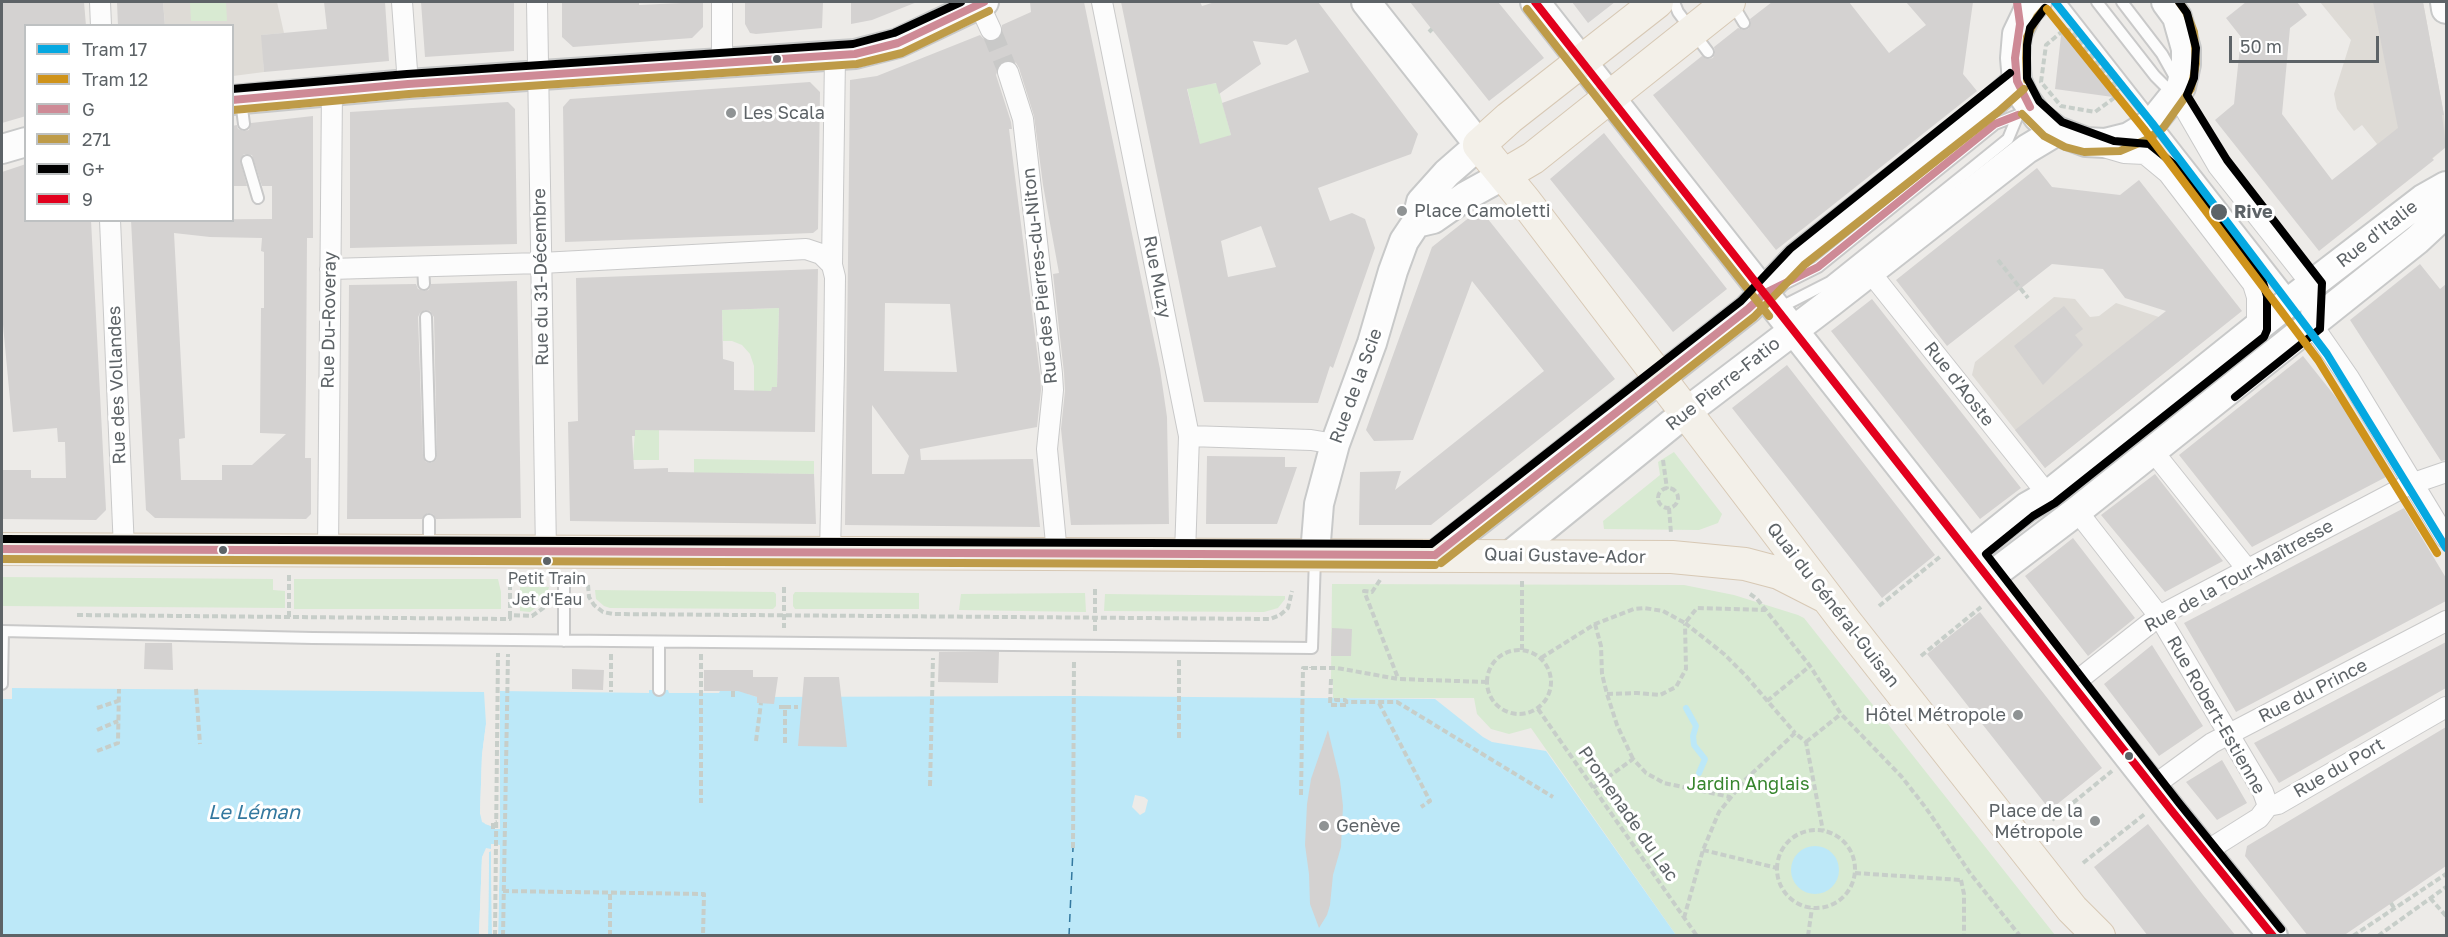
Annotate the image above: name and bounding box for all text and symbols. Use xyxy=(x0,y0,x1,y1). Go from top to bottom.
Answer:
legend xyxy=(24,24,234,222)
scale bar xyxy=(2232,24,2382,62)
text: 50 m xyxy=(2240,35,2282,57)
text: Tram 17 xyxy=(82,38,147,60)
unlabelled marker xyxy=(771,53,783,65)
text: Tram 12 xyxy=(82,68,148,90)
text: G xyxy=(82,98,95,120)
place label: Les Scala xyxy=(743,102,825,124)
marker: Les Scala xyxy=(724,106,738,120)
text: 271 xyxy=(82,128,111,150)
text: G+ xyxy=(82,158,105,180)
street label: Rue des Pierres-du-Niton xyxy=(1018,167,1062,385)
text: 9 xyxy=(82,188,93,210)
street label: Rue du 31-Décembre xyxy=(529,188,553,366)
street label: Rue d'Italie xyxy=(2332,196,2422,272)
place label: Place Camoletti xyxy=(1414,200,1551,222)
place label: Rive xyxy=(2234,201,2273,223)
marker: Rive xyxy=(2209,202,2229,222)
marker: Place Camoletti xyxy=(1395,204,1409,218)
street label: Rue Muzy xyxy=(1138,234,1176,320)
street label: Rue Du-Roveray xyxy=(317,251,341,389)
street label: Rue des Vollandes xyxy=(103,305,131,465)
street label: Rue de la Scie xyxy=(1325,326,1387,446)
street label: Rue Pierre-Fatio xyxy=(1662,333,1784,435)
street label: Rue d'Aoste xyxy=(1919,337,1999,431)
street label: Rue de la Tour-Maîtresse xyxy=(2141,515,2337,637)
street label: Quai du Général-Guisan xyxy=(1762,518,1904,692)
unlabelled marker xyxy=(217,544,229,556)
street label: Quai Gustave-Ador xyxy=(1484,544,1646,568)
marker: Petit Train Jet d'Eau xyxy=(541,555,553,567)
place label: Petit Train Jet d'Eau xyxy=(508,569,586,607)
street label: Rue Robert-Estienne xyxy=(2162,632,2270,798)
street label: Rue du Prince xyxy=(2255,654,2371,728)
place label: Hôtel Métropole xyxy=(1865,704,2006,726)
marker: Hôtel Métropole xyxy=(2011,708,2025,722)
street label: Rue du Port xyxy=(2290,733,2388,803)
street label: Promenade du Lac xyxy=(1573,742,1683,886)
unlabelled marker xyxy=(2123,750,2135,762)
park label: Jardin Anglais xyxy=(1687,773,1809,795)
place label: Place de la Métropole xyxy=(1989,800,2083,842)
water label: Le Léman xyxy=(208,801,300,825)
marker: Place de la Métropole xyxy=(2088,814,2102,828)
place label: Genève xyxy=(1336,815,1400,837)
marker: Genève xyxy=(1317,819,1331,833)

